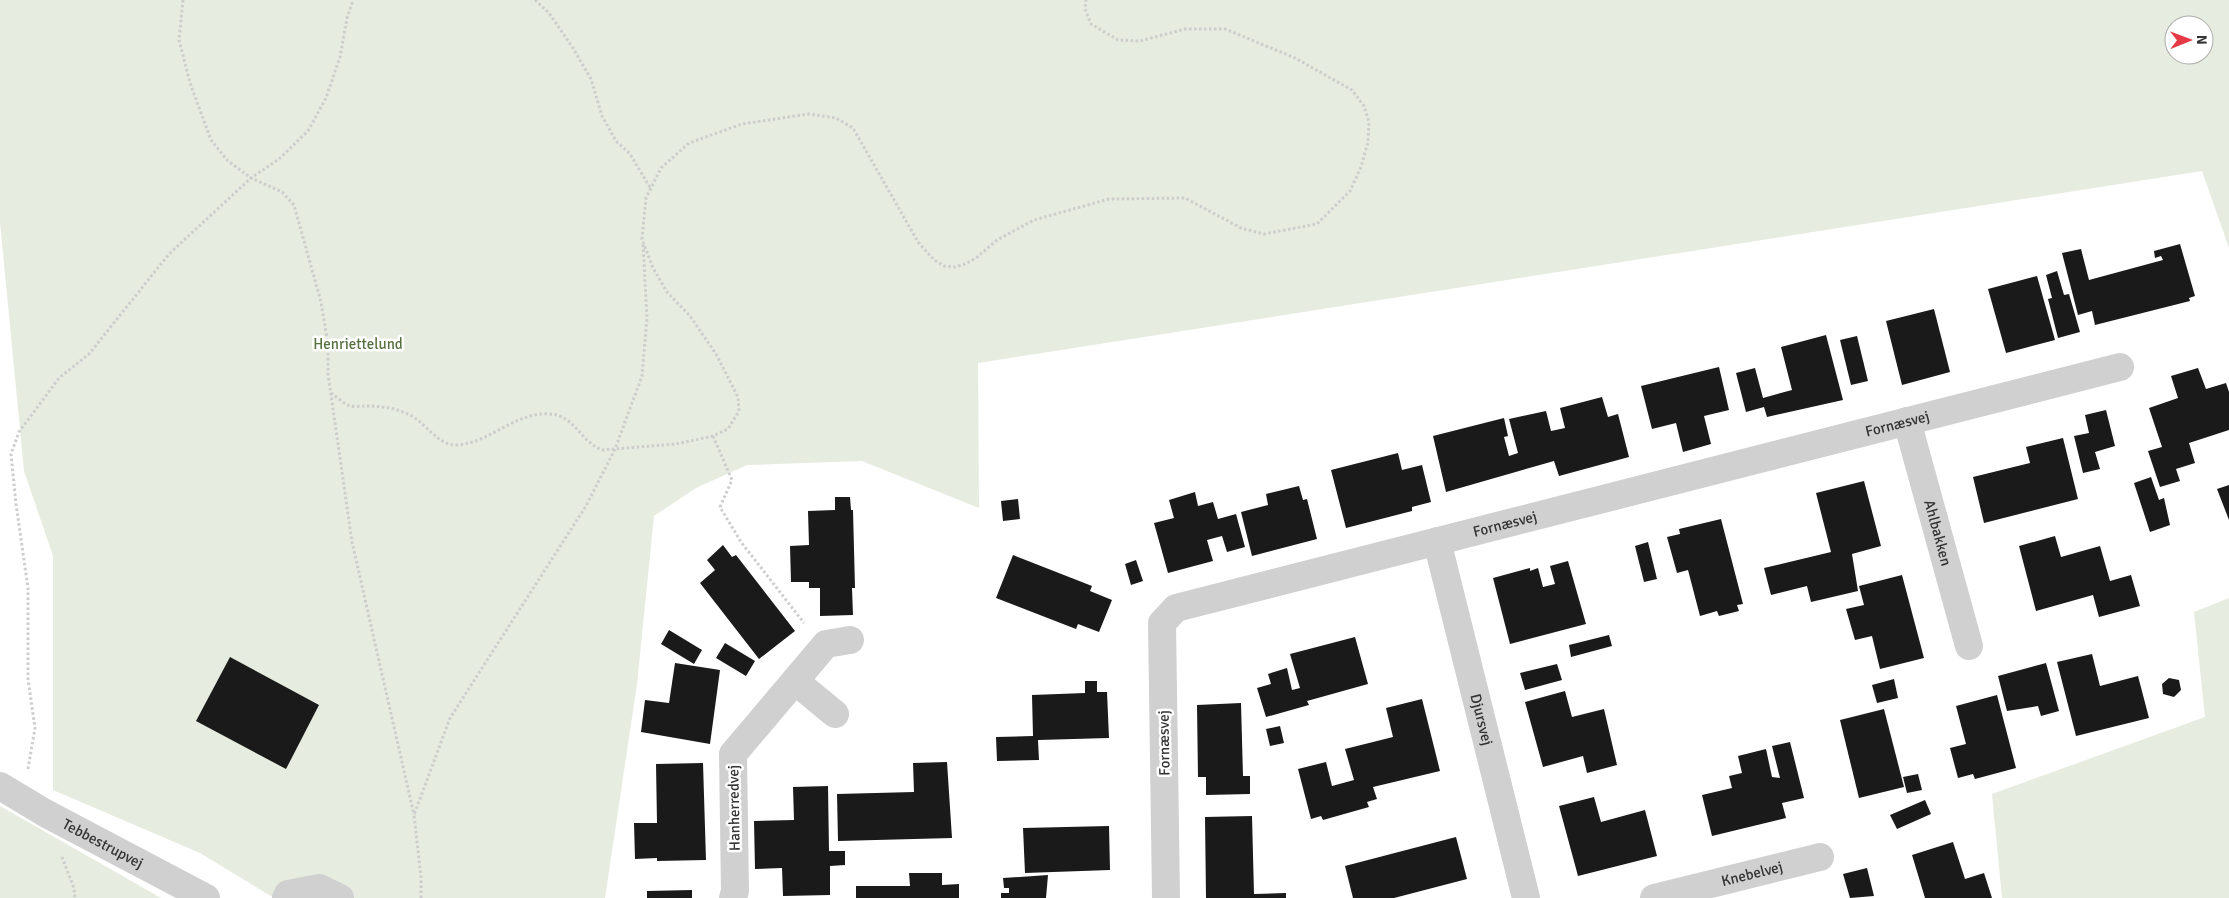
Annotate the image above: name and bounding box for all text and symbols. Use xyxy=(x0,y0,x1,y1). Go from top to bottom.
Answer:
north arrow xyxy=(2164,15,2214,65)
text: N xyxy=(2193,35,2210,45)
park label: Henriettelund xyxy=(313,335,403,353)
street label: Fornæsvej xyxy=(1863,407,1931,441)
street label: Ahlbakken xyxy=(1920,498,1955,568)
street label: Fornæsvej xyxy=(1471,507,1539,541)
street label: Djursvej xyxy=(1466,692,1497,747)
street label: Fornæsvej xyxy=(1154,710,1174,776)
street label: Hanherredvej xyxy=(724,765,744,851)
street label: Tebbestrupvej xyxy=(59,815,146,872)
street label: Knebelvej xyxy=(1719,858,1785,890)

